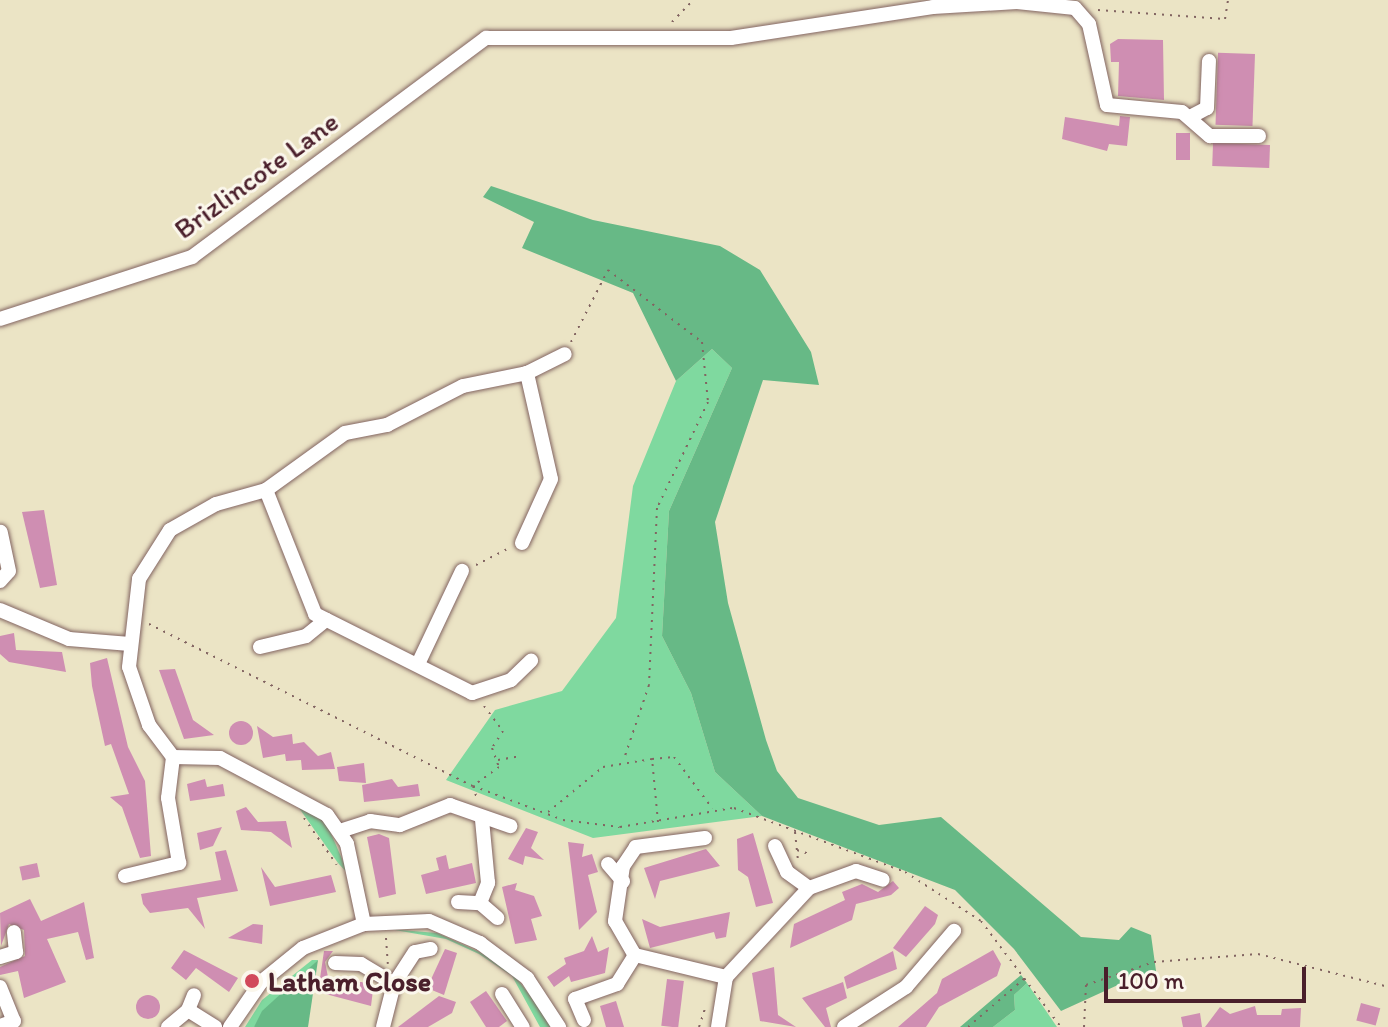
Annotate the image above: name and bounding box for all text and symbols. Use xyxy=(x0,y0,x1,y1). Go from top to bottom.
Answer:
street label: Brizlincote Lane xyxy=(167,104,345,246)
scale bar xyxy=(1108,951,1310,1001)
place label: Latham Close xyxy=(268,964,431,998)
text: 100 m xyxy=(1118,966,1184,995)
marker: Latham Close xyxy=(243,972,261,990)

